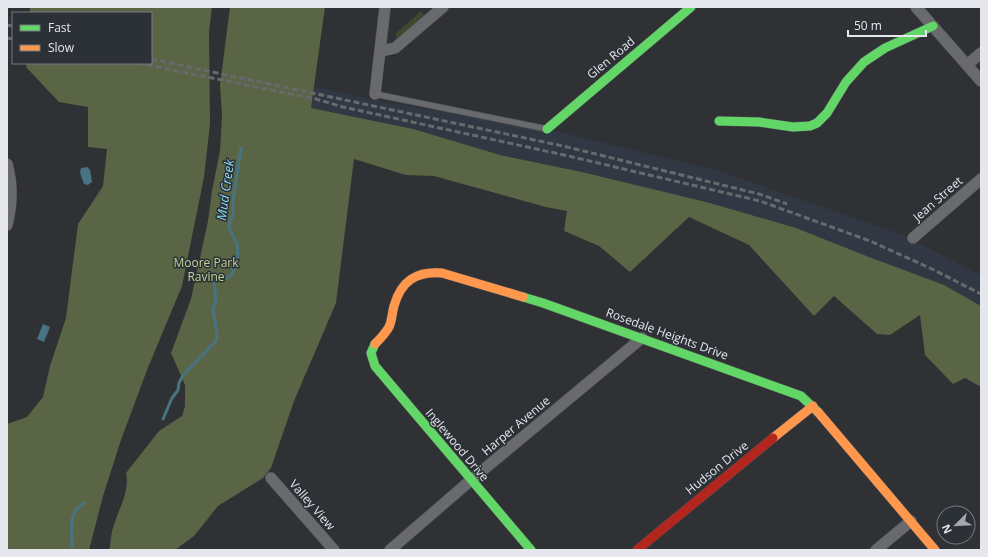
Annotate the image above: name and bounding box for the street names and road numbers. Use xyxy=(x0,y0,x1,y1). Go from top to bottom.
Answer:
street label: Glen Road xyxy=(583,33,638,83)
street label: Jean Street xyxy=(908,172,966,226)
street label: Rosedale Heights Drive xyxy=(604,303,731,364)
street label: Harper Avenue xyxy=(478,392,554,459)
street label: Inglewood Drive xyxy=(422,405,493,485)
street label: Hudson Drive xyxy=(682,437,752,498)
street label: Valley View xyxy=(286,476,340,534)

